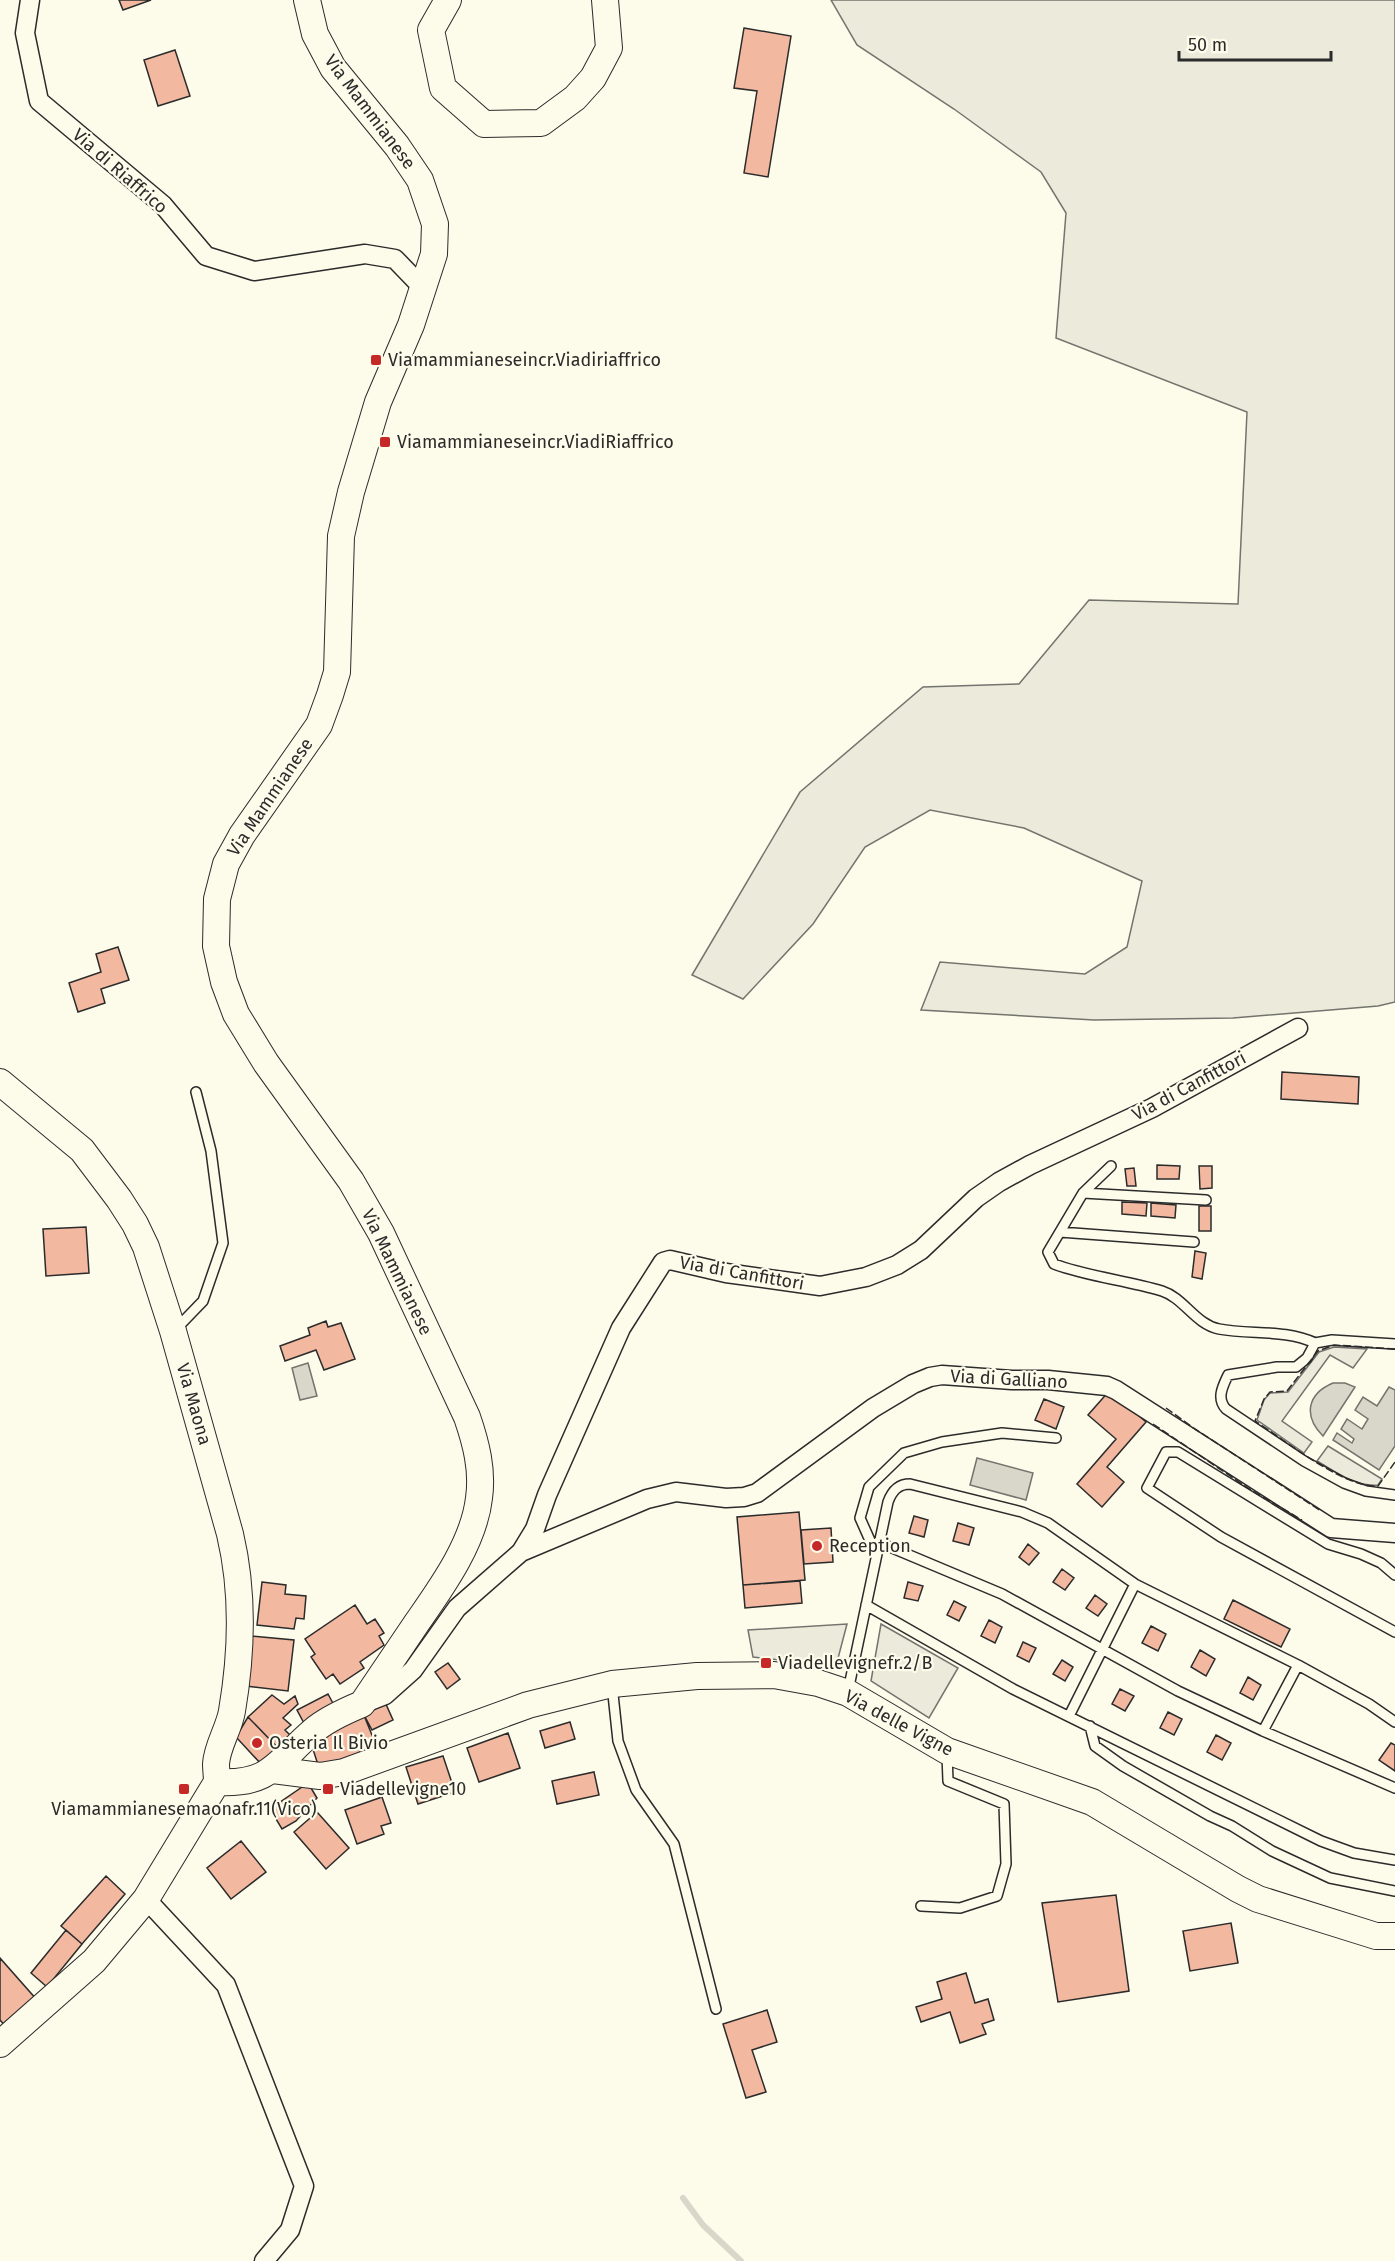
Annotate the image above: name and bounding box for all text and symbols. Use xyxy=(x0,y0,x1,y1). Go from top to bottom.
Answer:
scale bar xyxy=(1179,24,1330,62)
text: 50 m xyxy=(1188,34,1227,56)
street label: Via Mammianese xyxy=(320,50,420,174)
street label: Via di Riaffrico xyxy=(68,124,172,218)
place label: Viamammianeseincr.Viadiriaffrico xyxy=(388,349,661,371)
marker: Viamammianeseincr.Viadiriaffrico xyxy=(369,353,383,367)
place label: Viamammianeseincr.ViadiRiaffrico xyxy=(397,431,674,453)
marker: Viamammianeseincr.ViadiRiaffrico xyxy=(378,435,392,449)
street label: Via Mammianese xyxy=(222,734,318,860)
street label: Via di Canfittori xyxy=(1128,1047,1250,1125)
street label: Via Mammianese xyxy=(357,1205,437,1339)
street label: Via di Canfittori xyxy=(678,1251,806,1295)
street label: Via Maona xyxy=(172,1360,216,1448)
street label: Via di Galliano xyxy=(950,1365,1068,1393)
place label: Reception xyxy=(829,1535,911,1557)
marker: Reception xyxy=(810,1539,824,1553)
place label: Viadellevignefr.2/B xyxy=(778,1652,932,1674)
marker: Viadellevignefr.2/B xyxy=(759,1656,773,1670)
street label: Via delle Vigne xyxy=(841,1685,957,1761)
place label: Osteria Il Bivio xyxy=(269,1732,388,1754)
marker: Osteria Il Bivio xyxy=(250,1736,264,1750)
place label: Viadellevigne10 xyxy=(340,1778,466,1800)
marker: Viamammianesemaonafr.11(Vico) xyxy=(177,1782,191,1796)
marker: Viadellevigne10 xyxy=(321,1782,335,1796)
place label: Viamammianesemaonafr.11(Vico) xyxy=(51,1798,317,1820)

